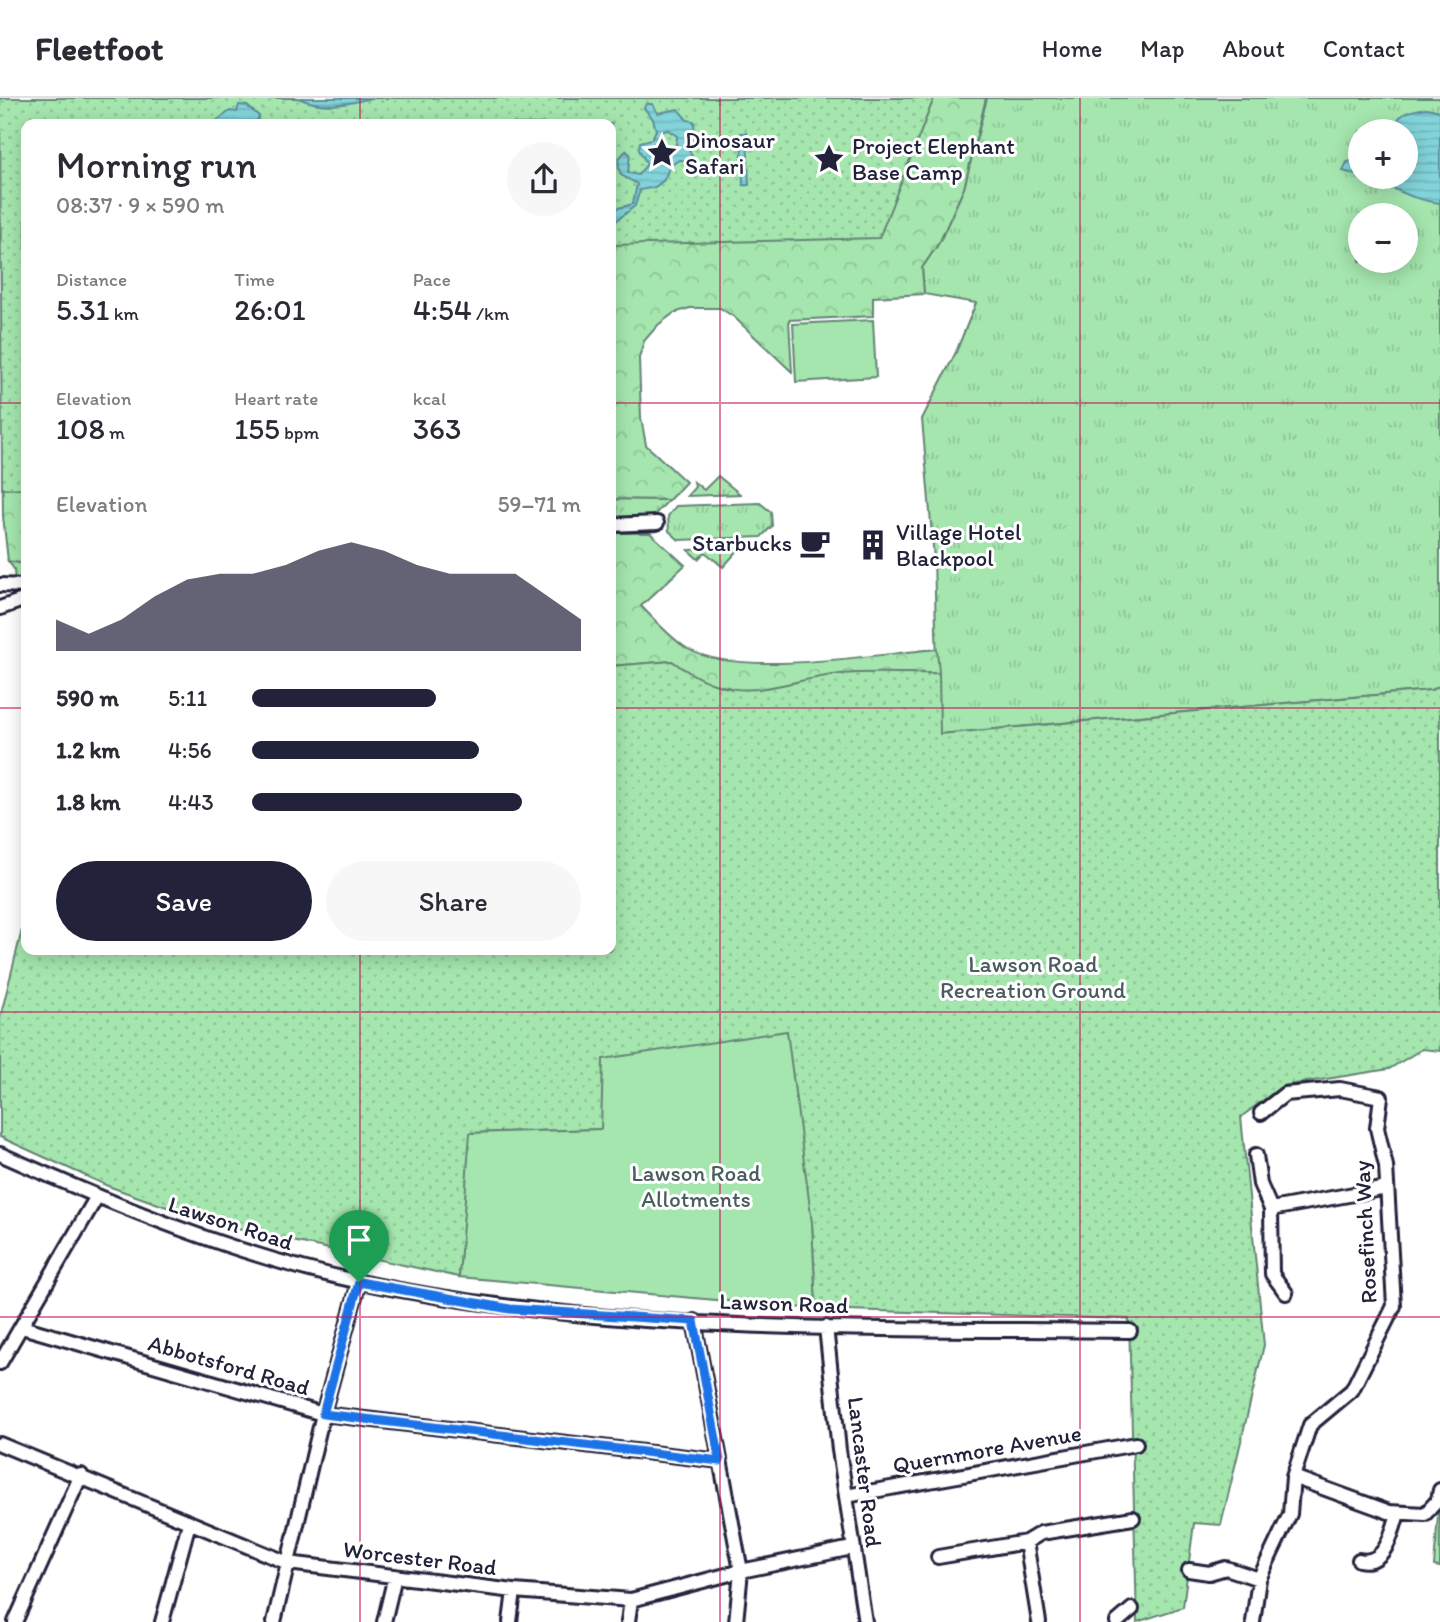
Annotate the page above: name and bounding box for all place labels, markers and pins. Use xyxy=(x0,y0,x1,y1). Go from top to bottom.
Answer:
place label: Dinosaur Safari xyxy=(685,126,775,180)
place label: Project Elephant Base Camp xyxy=(852,132,1015,186)
place icon: Dinosaur Safari xyxy=(645,136,679,170)
place icon: Project Elephant Base Camp xyxy=(812,142,846,176)
place label: Village Hotel Blackpool xyxy=(896,518,1022,572)
cafe icon: Starbucks xyxy=(798,526,832,560)
building icon: Village Hotel Blackpool xyxy=(856,528,890,562)
place label: Starbucks xyxy=(692,529,792,557)
pin xyxy=(329,1210,389,1282)

